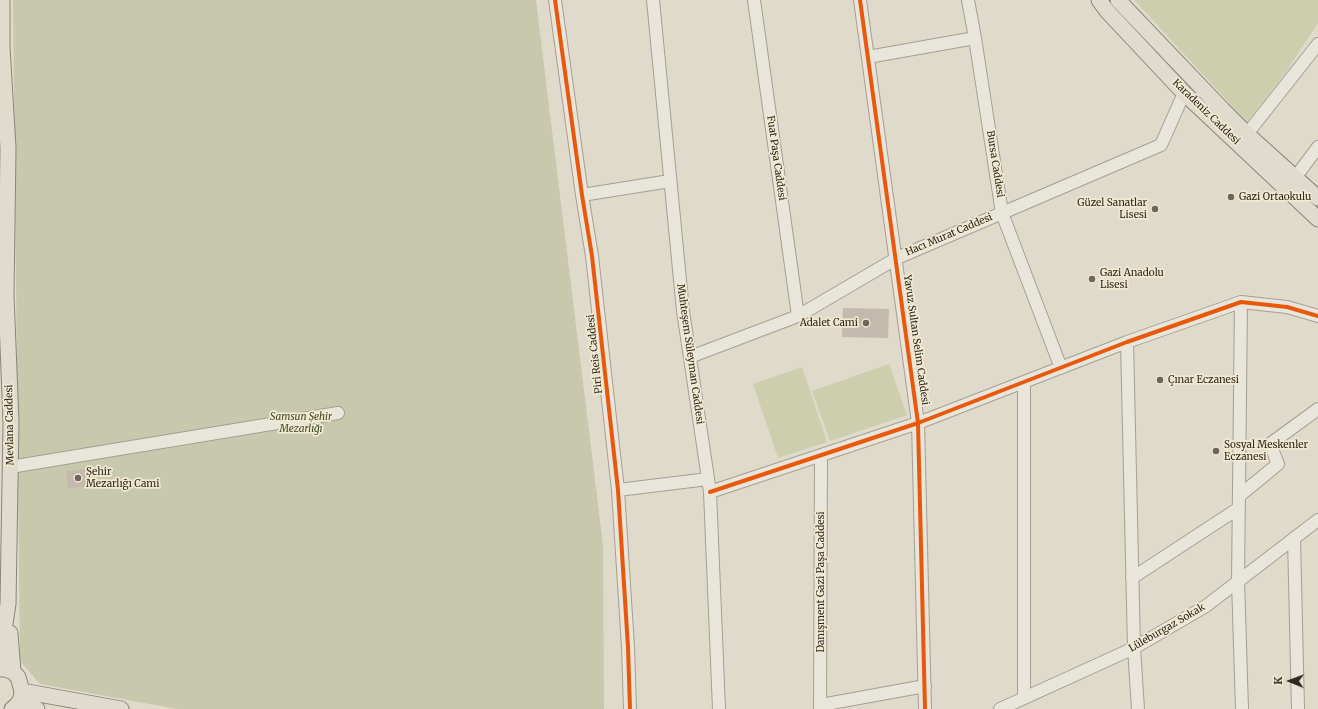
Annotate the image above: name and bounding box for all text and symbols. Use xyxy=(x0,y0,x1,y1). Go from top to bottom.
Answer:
street label: Karadeniz Caddesi xyxy=(1170,77,1242,147)
street label: Fuat Paşa Caddesi xyxy=(764,115,788,201)
street label: Bursa Caddesi xyxy=(984,130,1006,198)
place label: Gazi Ortaokulu xyxy=(1239,191,1311,203)
marker: Gazi Ortaokulu xyxy=(1226,192,1236,202)
place label: Güzel Sanatlar Lisesi xyxy=(1077,197,1147,220)
marker: Güzel Sanatlar Lisesi xyxy=(1150,204,1160,214)
street label: Hacı Murat Caddesi xyxy=(904,211,994,259)
place label: Gazi Anadolu Lisesi xyxy=(1100,267,1164,290)
street label: Yavuz Sultan Selim Caddesi xyxy=(901,274,931,406)
marker: Gazi Anadolu Lisesi xyxy=(1087,274,1097,284)
street label: Muhteşem Süleyman Caddesi xyxy=(674,283,706,425)
street label: Piri Reis Caddesi xyxy=(585,314,605,394)
place label: Adalet Cami xyxy=(800,317,858,329)
marker: Adalet Cami xyxy=(861,318,871,328)
place label: Çınar Eczanesi xyxy=(1168,374,1239,386)
marker: Çınar Eczanesi xyxy=(1155,375,1165,385)
street label: Mevlana Caddesi xyxy=(3,384,17,466)
park label: Samsun Şehir Mezarlığı xyxy=(270,411,332,434)
place label: Sosyal Meskenler Eczanesi xyxy=(1224,439,1308,462)
marker: Sosyal Meskenler Eczanesi xyxy=(1211,446,1221,456)
place label: Şehir Mezarlığı Cami xyxy=(86,466,159,490)
marker: Şehir Mezarlığı Cami xyxy=(73,473,83,483)
street label: Danışment Gazi Paşa Caddesi xyxy=(815,511,827,653)
street label: Lüleburgaz Sokak xyxy=(1127,601,1207,655)
north arrow xyxy=(1270,661,1310,701)
text: K xyxy=(1271,677,1285,685)

